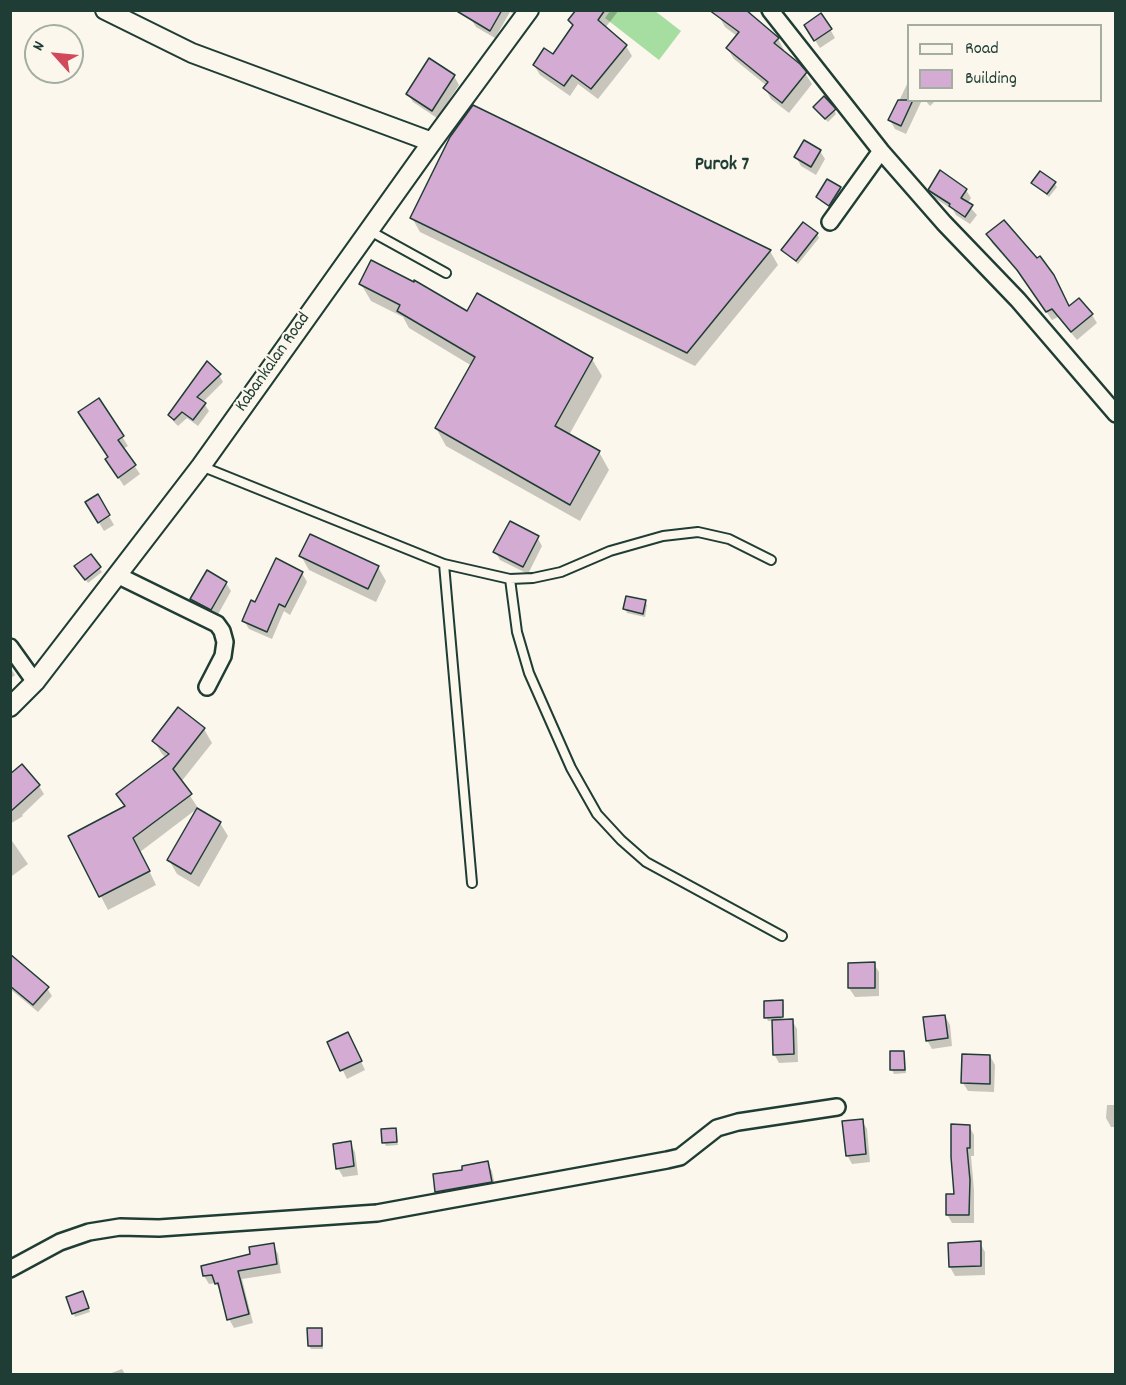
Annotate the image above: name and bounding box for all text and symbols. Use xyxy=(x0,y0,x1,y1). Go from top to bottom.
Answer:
north arrow xyxy=(24,24,84,84)
legend xyxy=(907,24,1102,102)
text: Road xyxy=(965,37,999,62)
text: N xyxy=(27,38,51,55)
text: Building xyxy=(965,67,1017,92)
district label: Purok 7 xyxy=(695,154,749,178)
street label: Kabankalan Road xyxy=(232,309,316,417)

